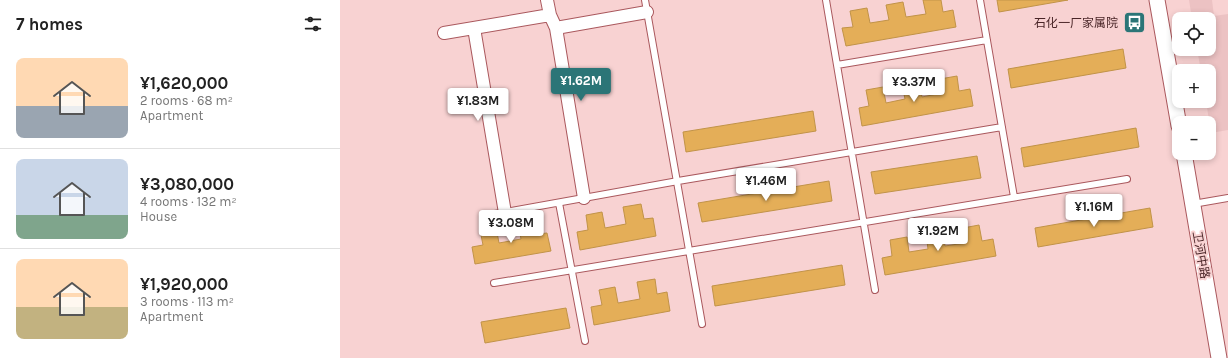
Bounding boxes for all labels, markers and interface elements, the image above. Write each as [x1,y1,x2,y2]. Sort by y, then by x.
bus stop icon: 石化一厂家属院 [1121,10,1147,36]
map controls [1172,12,1216,160]
button: locate [1172,12,1216,56]
icon: filters [302,13,324,35]
text: 7 homes [16,14,83,34]
place label: 石化一厂家属院 [1034,16,1118,30]
button: + [1172,64,1216,108]
pin: ¥1.62M [548,68,614,102]
pin: ¥3.37M [881,69,947,103]
text: ¥1,620,000 [140,73,228,93]
text: ¥1.62M [560,73,602,88]
icon: home [48,74,96,122]
text: ¥3.37M [892,74,936,89]
pin: ¥1.83M [445,88,511,122]
text: 2 rooms · 68 m² [140,93,233,108]
text: ¥1.83M [457,93,499,108]
text: Apartment [140,108,203,123]
button: − [1172,116,1216,160]
pin: ¥1.46M [733,168,799,202]
text: ¥1.46M [745,173,787,188]
text: ¥3,080,000 [140,174,234,194]
icon: home [48,175,96,223]
text: 4 rooms · 132 m² [140,194,237,209]
pin: ¥1.16M [1061,194,1127,228]
text: ¥1.16M [1075,199,1113,214]
text: House [140,209,177,224]
pin: ¥3.08M [478,210,544,244]
text: ¥3.08M [488,215,534,230]
pin: ¥1.92M [905,218,971,252]
text: ¥1.92M [917,223,959,238]
street label: 卫河中路 [1190,230,1212,280]
text: ¥1,920,000 [140,274,228,294]
icon: home [48,275,96,323]
text: 3 rooms · 113 m² [140,294,234,309]
text: Apartment [140,309,203,324]

